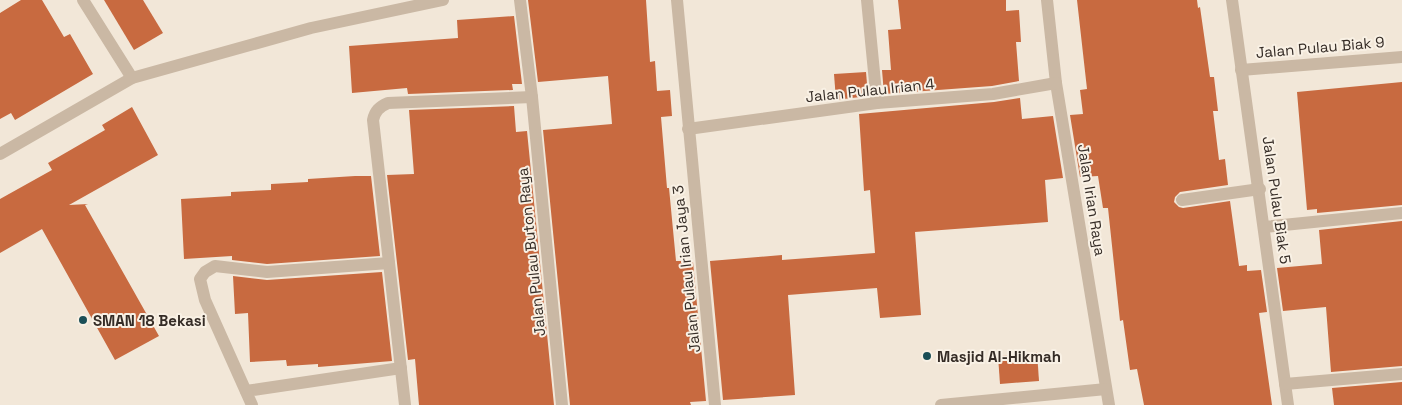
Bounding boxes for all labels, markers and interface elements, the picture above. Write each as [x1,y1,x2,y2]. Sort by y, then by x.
street label: Jalan Pulau Biak 9 [1255,32,1385,62]
street label: Jalan Pulau Irian 4 [804,74,936,106]
street label: Jalan Pulau Biak 5 [1259,135,1295,265]
street label: Jalan Irian Raya [1074,143,1110,258]
street label: Jalan Pulau Buton Raya [513,166,549,337]
street label: Jalan Pulau Irian Jaya 3 [668,184,704,354]
place label: SMAN 18 Bekasi [93,311,206,330]
marker: SMAN 18 Bekasi [77,314,89,326]
place label: Masjid Al-Hikmah [937,347,1061,366]
marker: Masjid Al-Hikmah [921,350,933,362]

